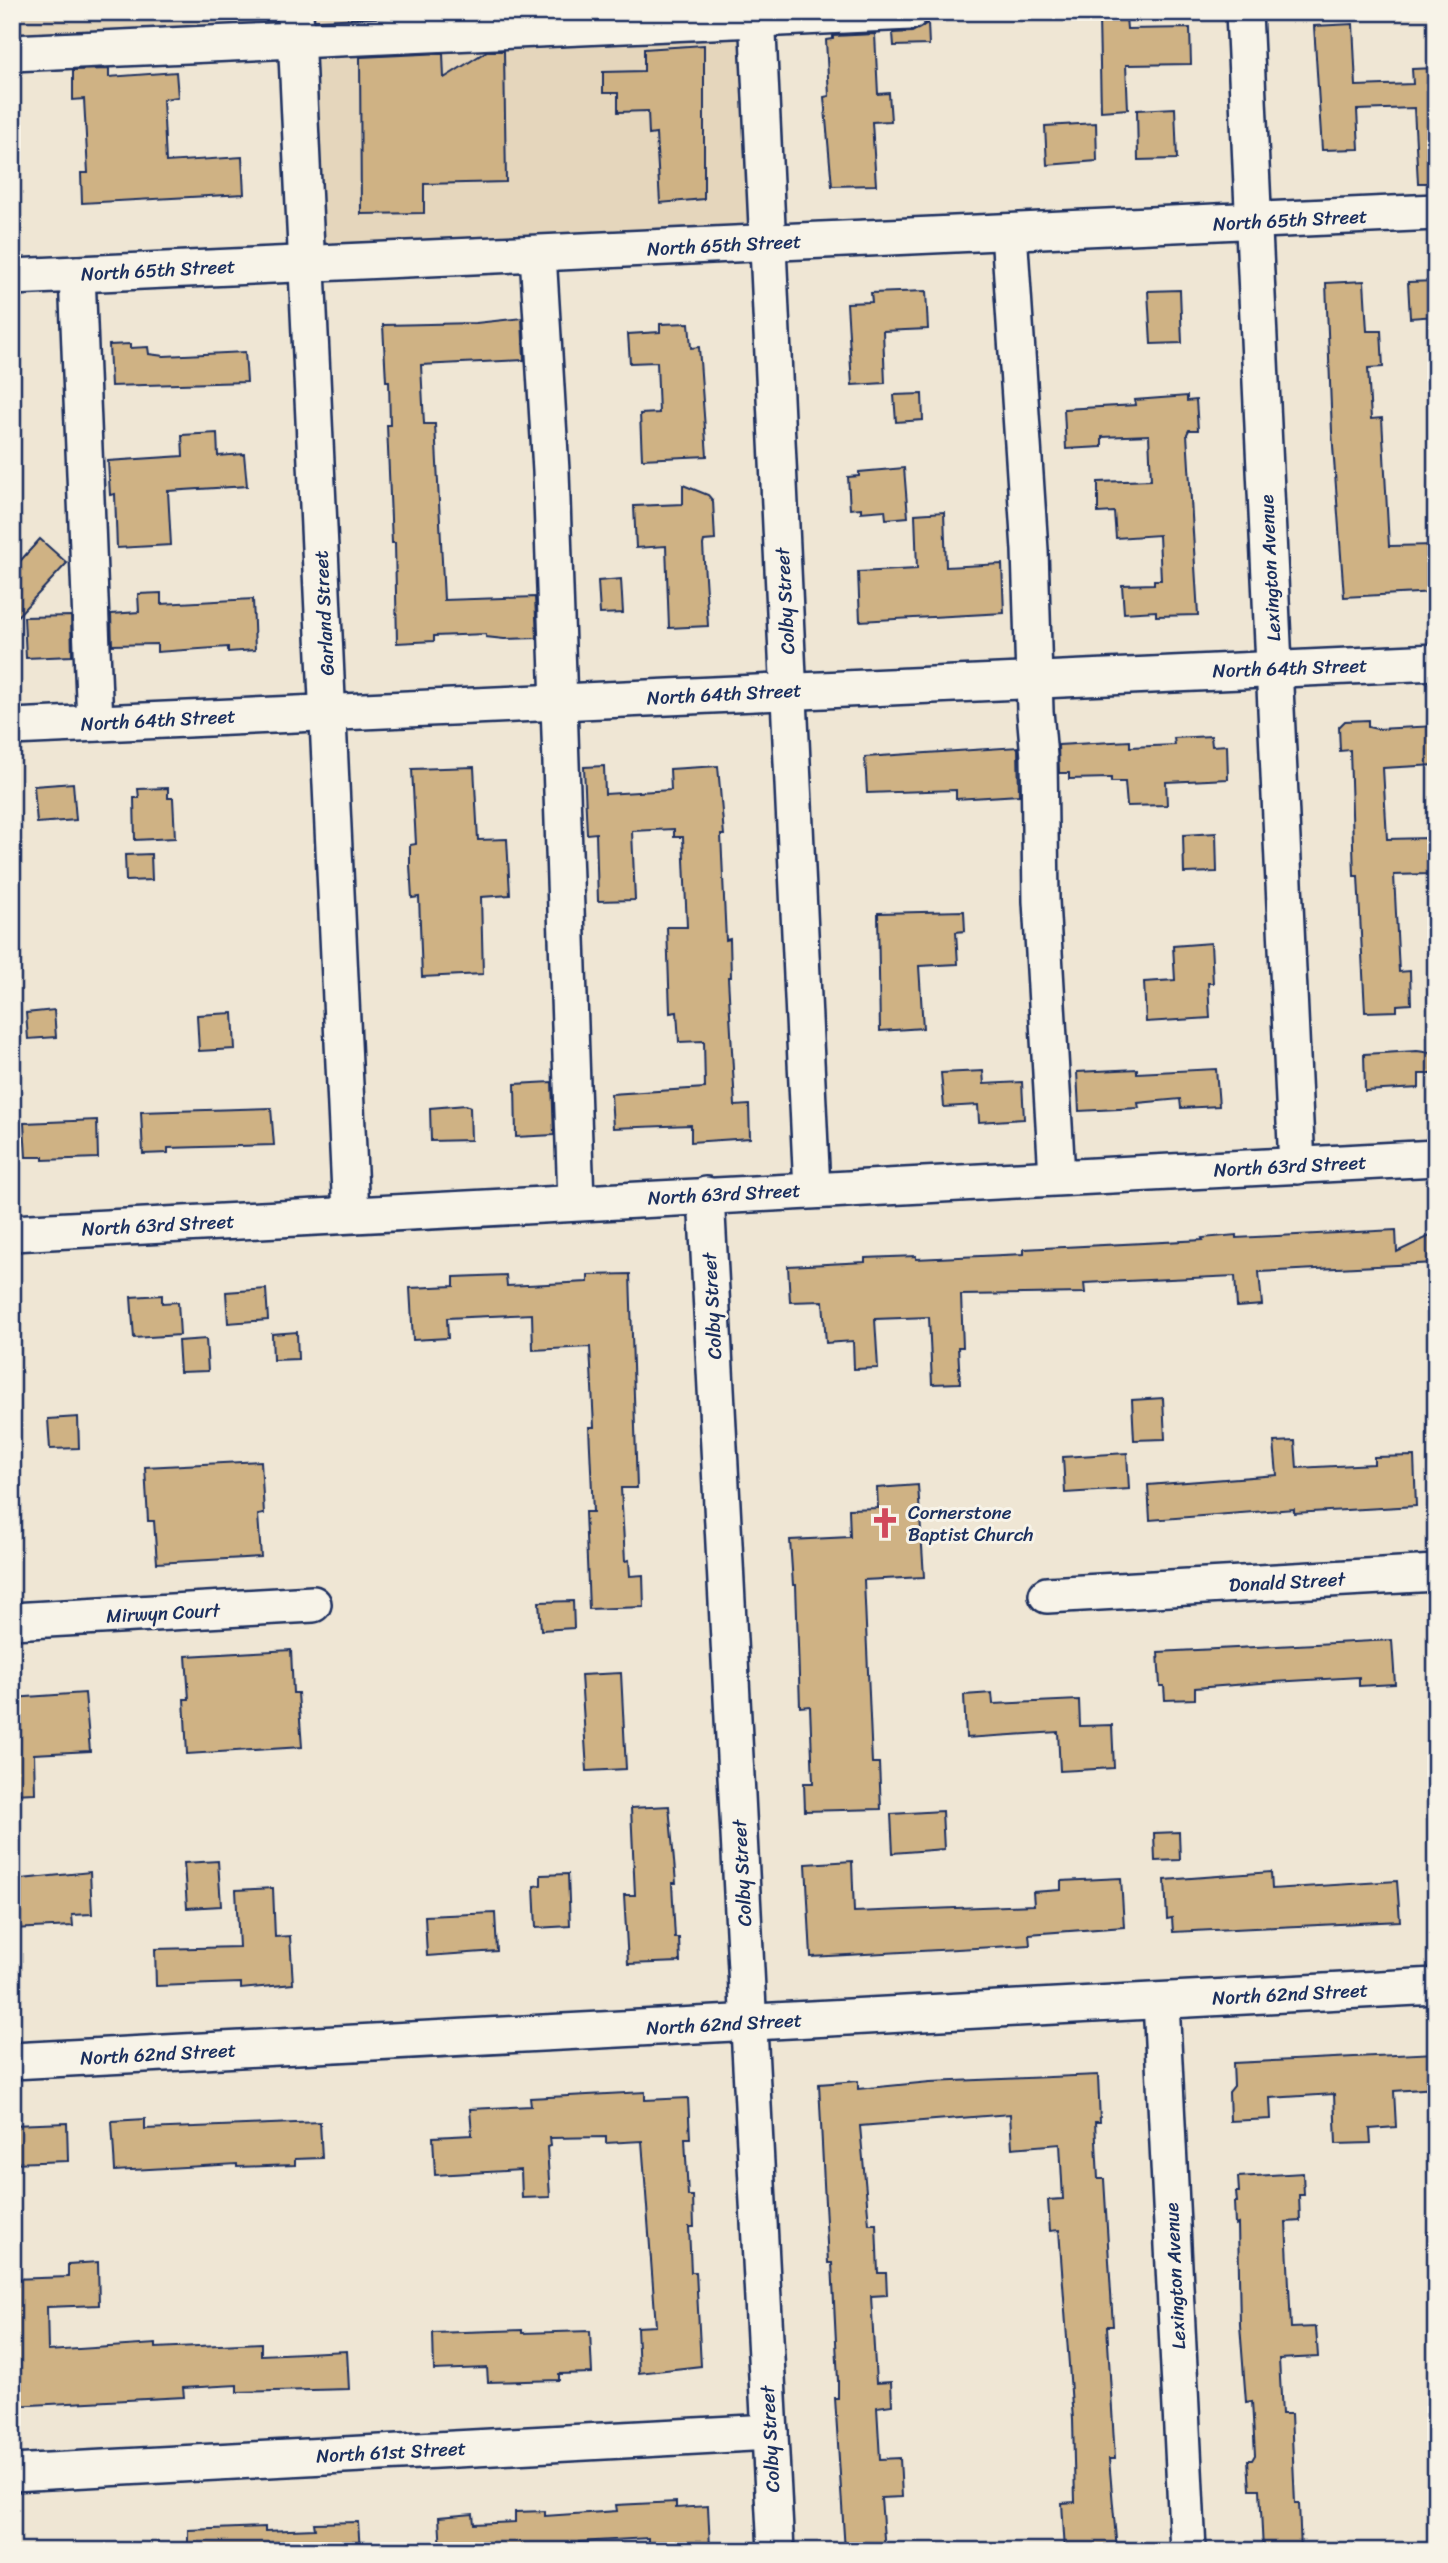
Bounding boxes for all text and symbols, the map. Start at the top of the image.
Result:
street label: North 65th Street [1212,199,1368,241]
street label: North 65th Street [646,224,802,266]
street label: North 65th Street [80,249,236,291]
street label: Lexington Avenue [1250,494,1290,642]
street label: Colby Street [766,545,804,655]
street label: Garland Street [304,550,344,676]
street label: North 64th Street [1212,649,1368,687]
street label: North 64th Street [646,673,802,715]
street label: North 64th Street [80,699,236,741]
street label: North 63rd Street [1213,1146,1367,1186]
street label: North 63rd Street [647,1174,801,1214]
street label: North 63rd Street [81,1205,235,1245]
street label: Colby Street [693,1250,731,1360]
place label: Cornerstone Baptist Church [908,1496,1033,1551]
church icon: Cornerstone Baptist Church [868,1506,902,1540]
street label: Donald Street [1228,1562,1347,1602]
street label: Mirwyn Court [105,1593,222,1632]
street label: Colby Street [723,1817,761,1927]
street label: North 62nd Street [1211,1973,1369,2015]
street label: North 62nd Street [645,2003,803,2045]
street label: North 62nd Street [79,2033,237,2075]
street label: Lexington Avenue [1155,2202,1195,2350]
street label: Colby Street [751,2383,789,2493]
street label: North 61st Street [315,2432,467,2472]

